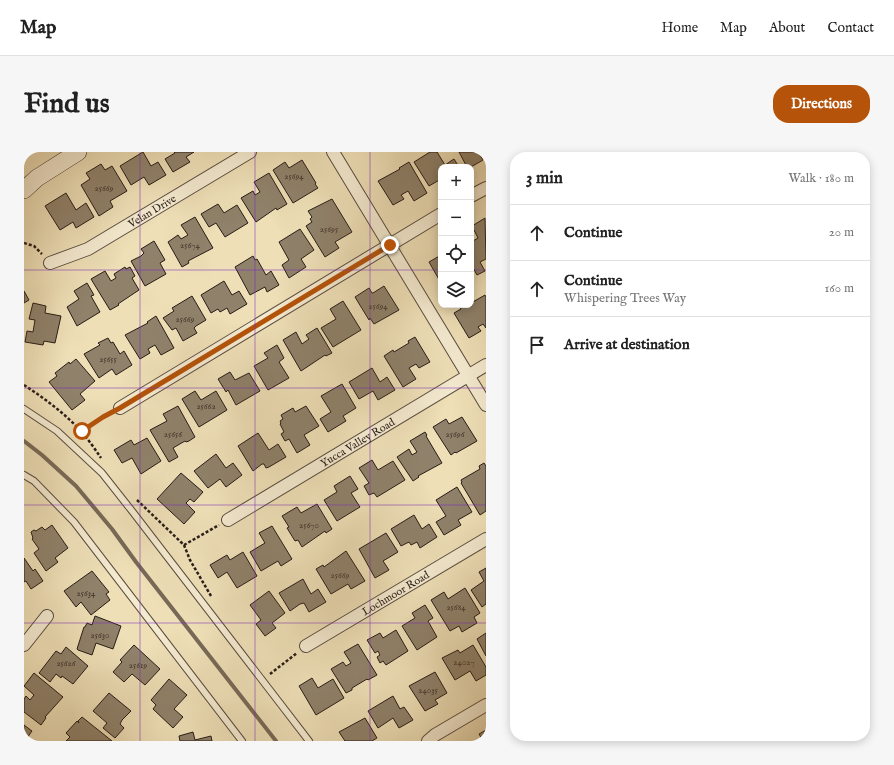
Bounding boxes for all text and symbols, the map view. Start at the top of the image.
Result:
text: Map [20,16,56,40]
text: Home [662,19,698,37]
text: Map [720,19,747,37]
text: About [769,19,805,37]
text: Contact [827,19,874,37]
button: Directions [773,85,870,123]
text: Find us [24,87,110,122]
map controls [438,164,474,308]
button: + [438,164,474,200]
text: 3 min [526,168,563,189]
text: Walk · 180 m [789,170,854,187]
house number: 25694 [284,171,304,182]
house number: 25669 [95,183,114,194]
street label: Velan Drive [125,192,179,232]
button: − [438,200,474,236]
icon: ahead [526,222,548,244]
text: Continue [564,223,622,242]
house number: 25695 [320,224,339,235]
text: 20 m [829,224,854,241]
route end [381,236,399,254]
button: locate [438,236,474,272]
house number: 25674 [180,240,200,251]
text: Continue [564,271,622,290]
button: layers [438,272,474,308]
icon: ahead [526,278,548,300]
text: 160 m [824,280,854,297]
text: Whispering Trees Way [564,290,686,307]
house number: 25694 [368,301,388,312]
house number: 25669 [176,314,195,325]
icon: arrive [526,334,548,356]
text: Arrive at destination [564,335,690,354]
house number: 25655 [99,354,118,365]
house number: 25662 [196,401,216,412]
street label: Yucca Valley Road [318,415,398,471]
route start [73,422,91,440]
house number: 25656 [164,429,182,440]
house number: 25696 [446,429,465,440]
house number: 25670 [299,520,319,531]
street label: Lochmoor Road [360,568,432,619]
house number: 25669 [331,570,350,581]
house number: 25634 [76,588,96,599]
house number: 25684 [446,602,466,613]
house number: 25630 [90,630,110,641]
house number: 24027 [453,657,475,668]
house number: 25626 [56,658,76,669]
house number: 25619 [129,660,147,671]
house number: 24035 [418,685,439,696]

